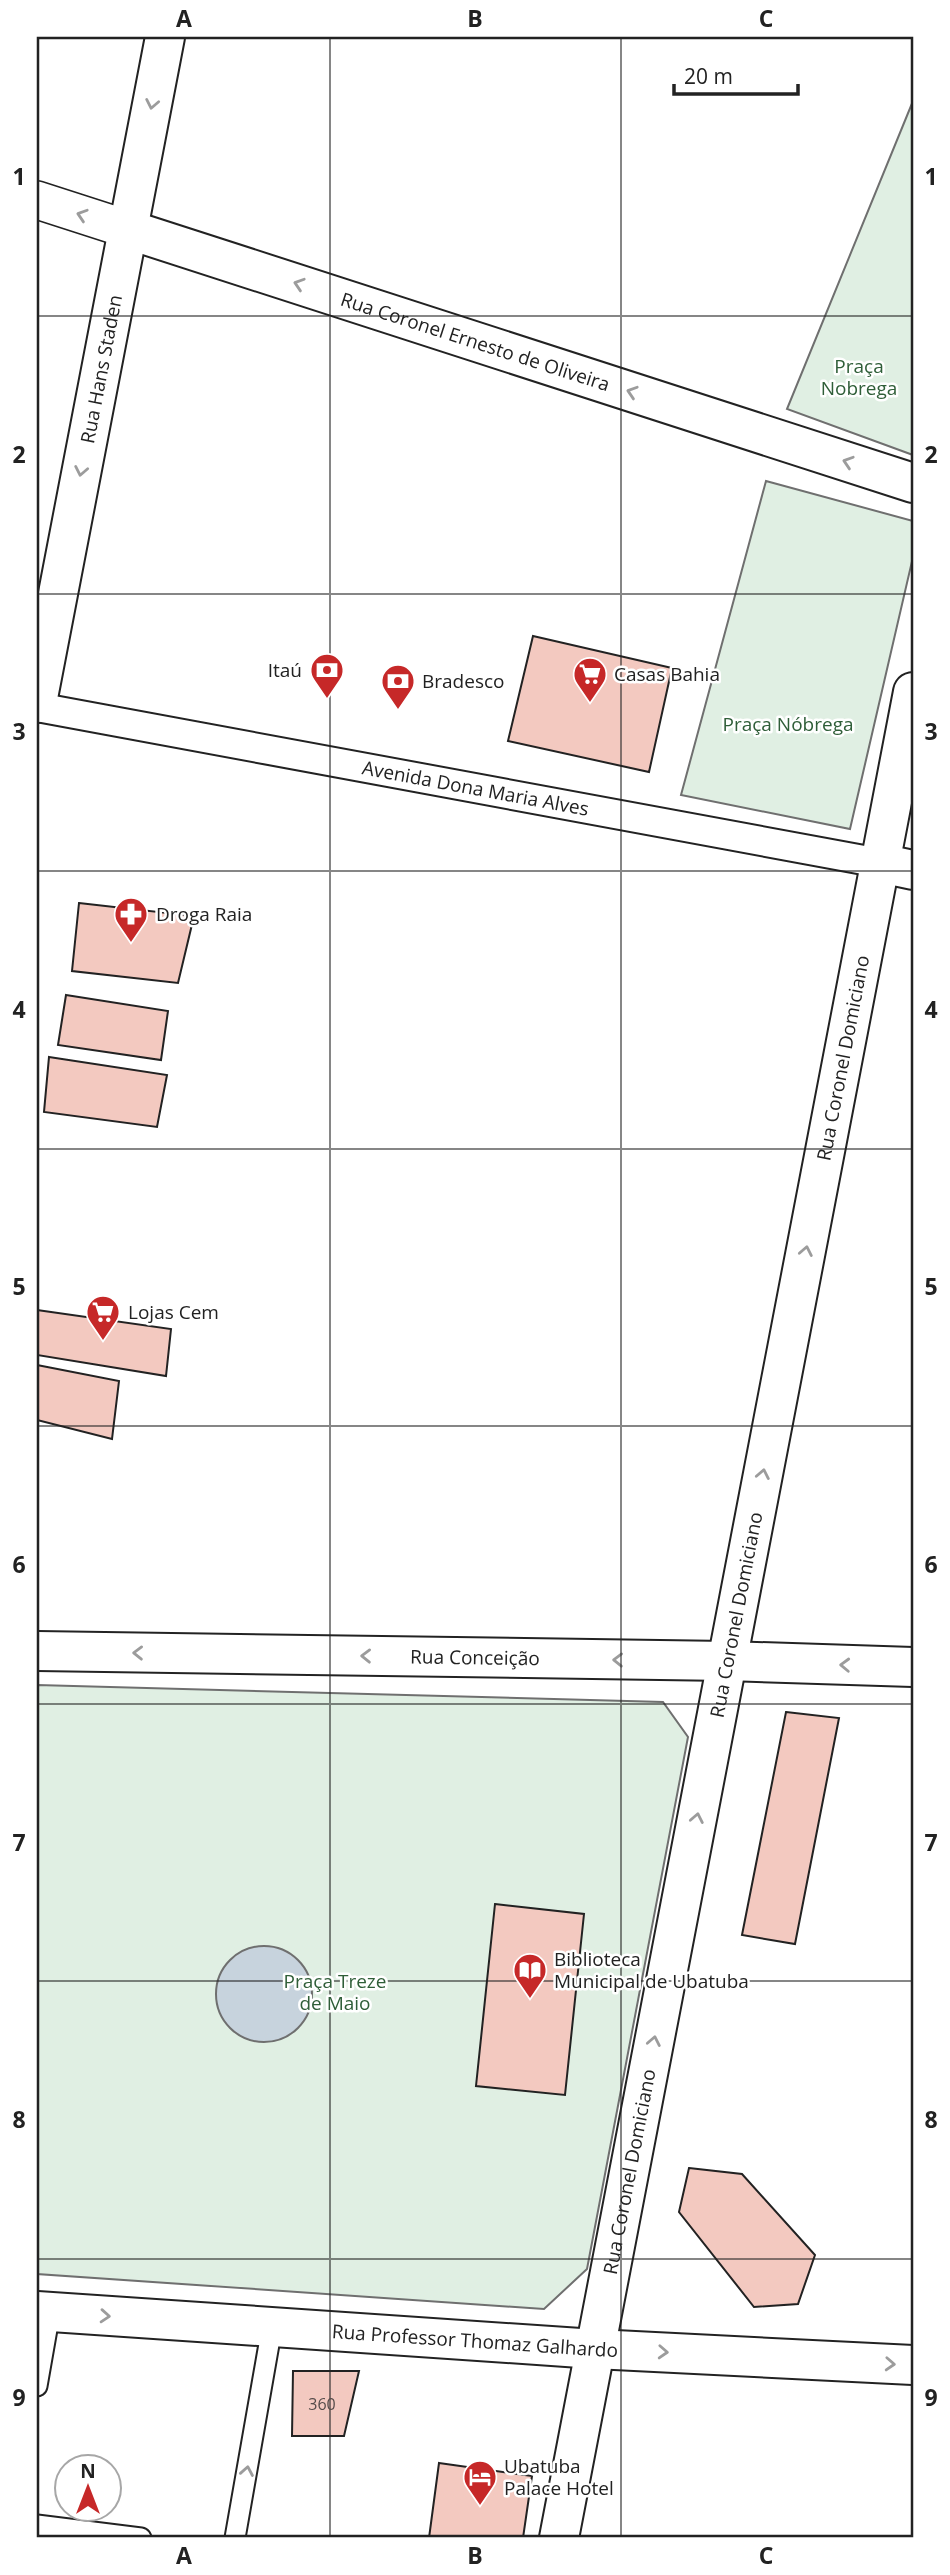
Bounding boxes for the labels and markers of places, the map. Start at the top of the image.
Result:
bank icon: Itaú [308,651,346,700]
supermarket icon: Casas Bahia [571,655,609,704]
place label: Itaú [268,657,302,683]
place label: Casas Bahia [614,661,720,687]
bank icon: Bradesco [379,662,417,711]
place label: Bradesco [422,668,504,694]
pharmacy icon: Droga Raia [112,895,150,944]
place label: Droga Raia [156,901,252,927]
supermarket icon: Lojas Cem [84,1293,122,1342]
place label: Lojas Cem [128,1299,219,1325]
place label: Biblioteca Municipal de Ubatuba [554,1946,749,1994]
library icon: Biblioteca Municipal de Ubatuba [511,1951,549,2000]
place label: Ubatuba Palace Hotel [504,2453,614,2501]
hotel icon: Ubatuba Palace Hotel [461,2458,499,2507]

